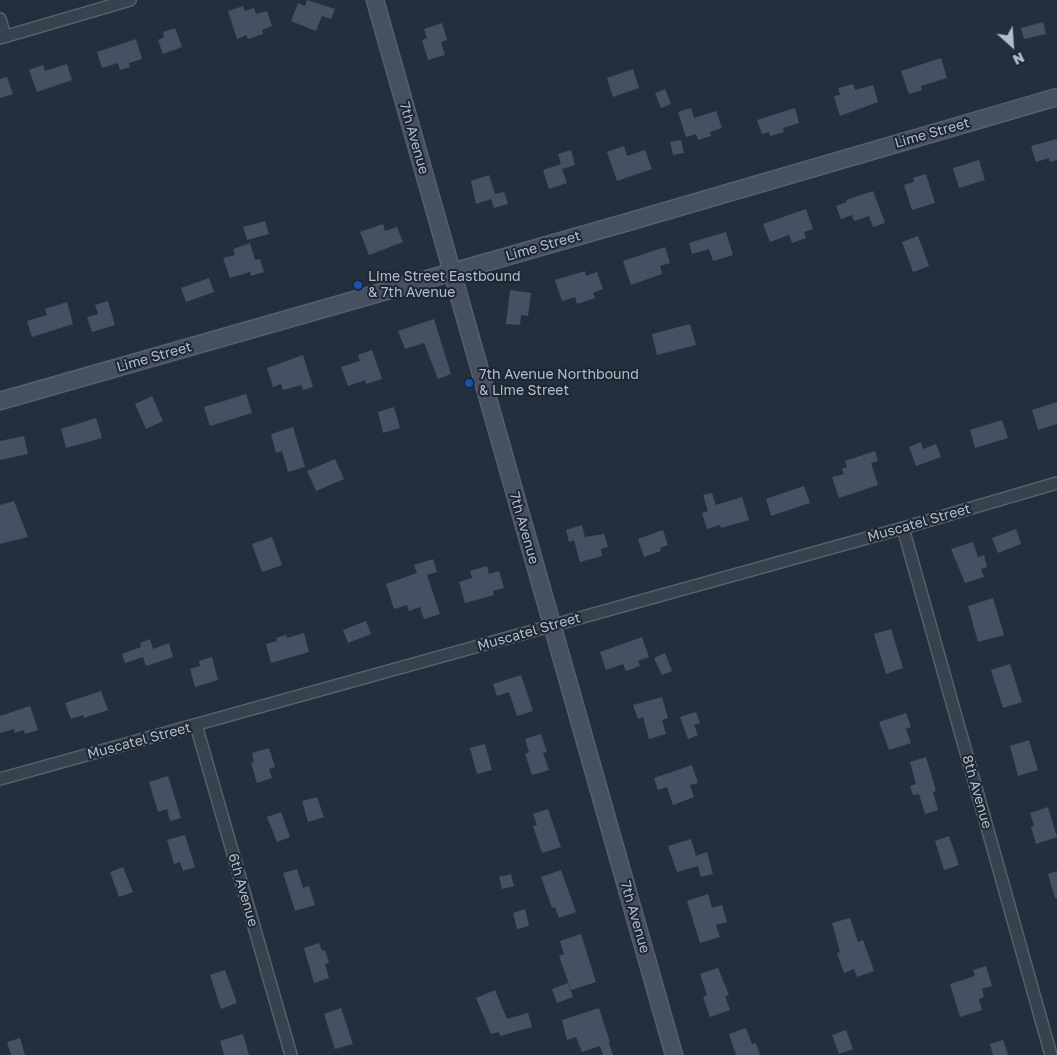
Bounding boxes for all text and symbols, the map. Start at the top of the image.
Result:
north arrow [987,20,1037,70]
text: N [1010,49,1027,69]
street label: 7th Avenue [396,100,432,176]
street label: Lime Street [893,114,971,152]
street label: Lime Street [504,227,582,265]
place label: Lime Street Eastbound & 7th Avenue [368,269,521,302]
marker: Lime Street Eastbound & 7th Avenue [352,279,364,291]
street label: Lime Street [115,338,193,376]
place label: 7th Avenue Northbound & Lime Street [479,367,639,400]
marker: 7th Avenue Northbound & Lime Street [463,377,475,389]
street label: 7th Avenue [506,490,542,566]
street label: Muscatel Street [866,500,972,546]
street label: Muscatel Street [476,609,582,655]
street label: Muscatel Street [85,719,193,763]
street label: 8th Avenue [958,753,996,831]
street label: 6th Avenue [225,851,261,929]
street label: 7th Avenue [617,879,653,955]

